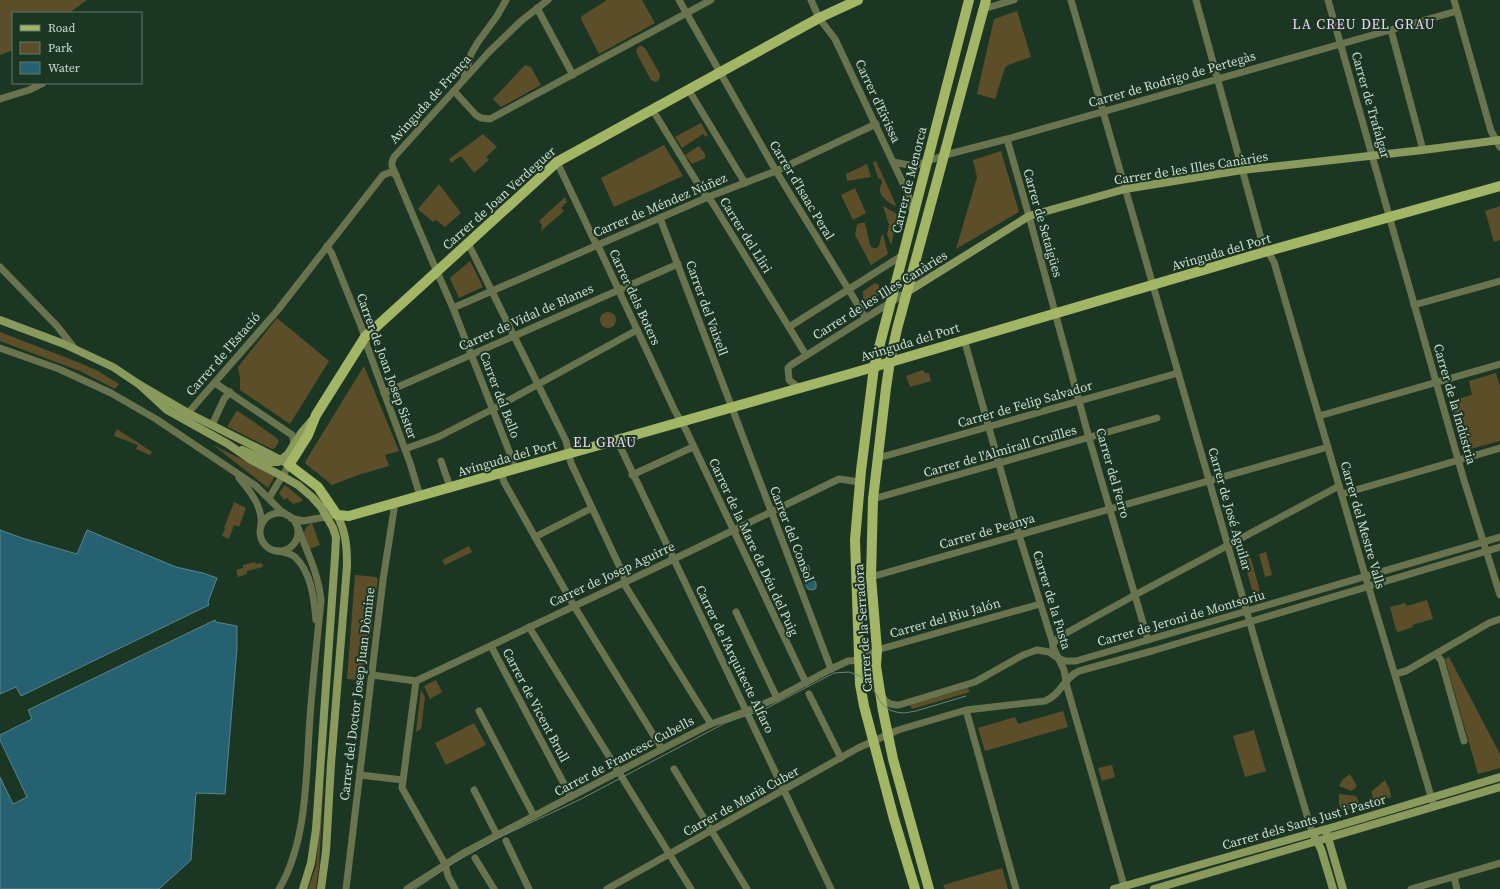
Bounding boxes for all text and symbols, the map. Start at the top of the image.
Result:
legend [12,12,142,84]
district label: LA CREU DEL GRAU [1292,14,1436,34]
text: Road [48,20,75,36]
text: Park [48,40,73,56]
street label: Carrer de Rodrigo de Pertegàs [1086,47,1258,111]
street label: Carrer de Trafalgar [1348,50,1395,161]
street label: Avinguda de França [385,51,475,147]
street label: Carrer d'Eivissa [851,57,905,146]
text: Water [48,60,80,76]
street label: Carrer de Menorca [888,125,931,235]
street label: Carrer d'Isaac Peral [766,137,838,243]
street label: Carrer de Joan Verdeguer [439,142,560,253]
street label: Carrer de les Illes Canàries [1113,147,1270,189]
street label: Carrer de Setaigües [1019,167,1067,280]
street label: Carrer de Méndez Núñez [590,169,730,241]
street label: Carrer del Lliri [716,194,776,276]
street label: Avinguda del Port [1169,229,1273,274]
street label: Carrer dels Boters [605,246,665,348]
street label: Carrer de les Illes Canàries [809,246,951,343]
street label: Carrer del Vaixell [682,258,732,358]
street label: Carrer de Vidal de Blanes [456,279,596,354]
street label: Carrer de Joan Josep Sister [353,291,421,442]
street label: Carrer de l'Estació [182,309,264,399]
street label: Avinguda del Port [858,319,962,365]
street label: Carrer de la Indústria [1430,342,1480,467]
street label: Carrer del Bello [476,349,524,441]
street label: Carrer de Felip Salvador [956,376,1095,431]
street label: Carrer de l'Almirall Cruïlles [921,421,1079,481]
street label: Carrer del Ferro [1092,426,1134,520]
district label: EL GRAU [573,432,637,452]
street label: Avinguda del Port [455,435,559,480]
street label: Carrer de José Aguilar [1204,445,1256,573]
street label: Carrer de la Mare de Déu del Puig [705,455,803,639]
street label: Carrer del Mestre Valls [1337,459,1389,591]
street label: Carrer del Consol [766,484,818,584]
street label: Carrer de Peanya [937,509,1037,553]
street label: Carrer de Josep Aguirre [546,537,678,611]
street label: Carrer de la Fusta [1029,548,1075,652]
street label: Carrer de la Serradora [850,563,876,693]
street label: Carrer de l'Arquitecte Alfaro [692,582,778,736]
street label: Carrer del Doctor Josep Juan Dòmine [335,586,379,802]
street label: Carrer de Jeroni de Montsoriu [1095,586,1267,650]
street label: Carrer del Riu Jalón [888,594,1003,642]
street label: Carrer de Vicent Brull [499,645,573,765]
street label: Carrer de Francesc Cubells [551,712,697,800]
street label: Carrer de Marià Cuber [680,762,802,840]
street label: Carrer dels Sants Just i Pastor [1220,790,1388,854]

